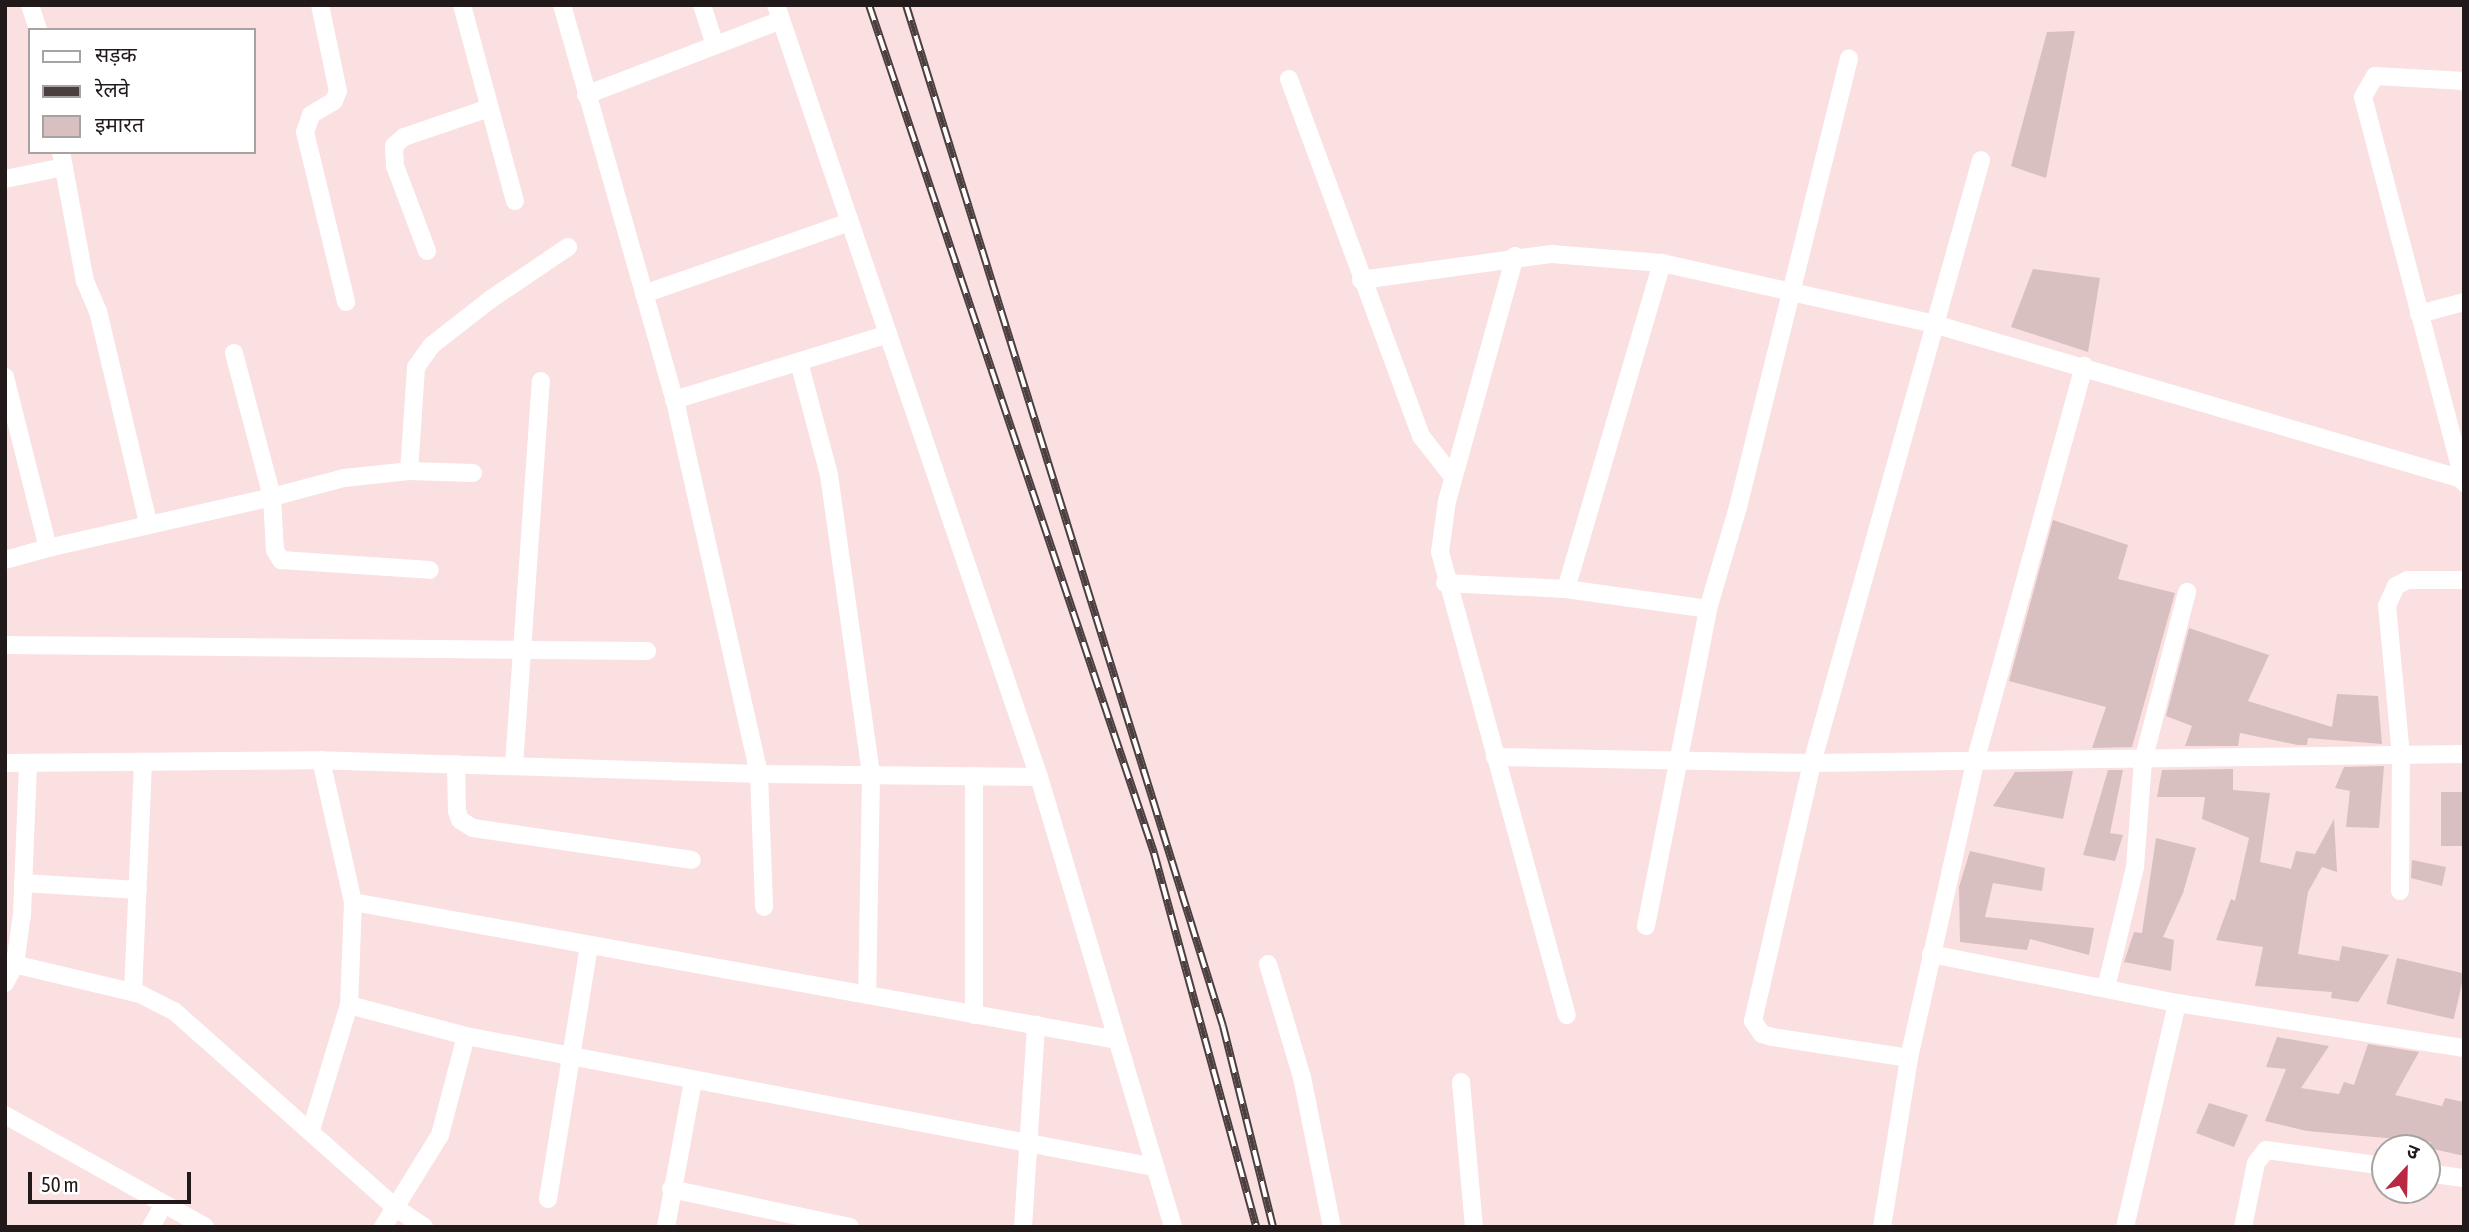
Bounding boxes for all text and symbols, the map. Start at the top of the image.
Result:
legend [28,28,256,154]
text: सड़क [95,42,137,66]
text: रेलवे [95,77,130,101]
text: इमारत [95,112,144,136]
north arrow [2371,1134,2441,1204]
text: उ [2404,1139,2422,1164]
scale bar [32,1158,194,1202]
text: 50 m [41,1172,79,1196]

